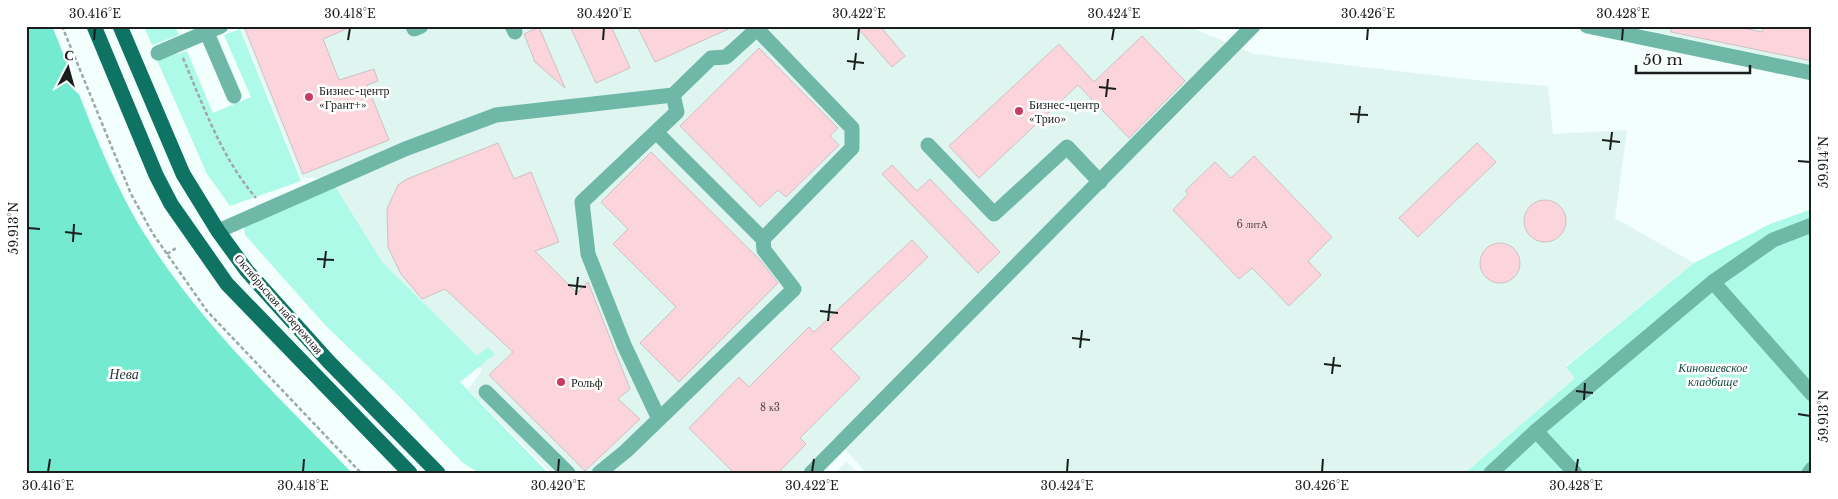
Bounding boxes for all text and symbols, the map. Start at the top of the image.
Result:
text: 30.416°E [69,6,121,21]
text: 30.418°E [324,6,376,21]
text: 30.420°E [577,6,632,21]
text: 30.422°E [832,6,886,21]
text: 30.424°E [1088,6,1141,21]
text: 30.426°E [1341,6,1395,21]
text: 30.428°E [1596,6,1650,21]
north arrow [42,42,92,92]
scale bar [1636,42,1749,74]
text: С [63,46,75,65]
text: 50 m [1643,50,1683,69]
place label: Бизнес-центр «Грант+» [319,83,390,112]
marker: Бизнес-центр «Грант+» [303,91,315,103]
place label: Бизнес-центр «Трио» [1029,97,1100,126]
marker: Бизнес-центр «Трио» [1013,105,1025,117]
text: 59.914°N [1816,136,1831,188]
text: 59.913°N [6,201,21,254]
house number: 6 литА [1236,218,1268,231]
street label: Октябрьская набережная [231,251,327,357]
park label: Киновиевское кладбище [1677,360,1748,389]
water label: Нева [108,365,139,383]
place label: Рольф [571,375,603,390]
marker: Рольф [555,376,567,388]
text: 59.913°N [1816,389,1831,442]
house number: 8 к3 [760,401,780,414]
text: 30.416°E [22,478,74,493]
text: 30.418°E [277,478,329,493]
text: 30.420°E [531,478,586,493]
text: 30.422°E [785,478,839,493]
text: 30.424°E [1041,478,1094,493]
text: 30.426°E [1295,478,1349,493]
text: 30.428°E [1549,478,1603,493]

